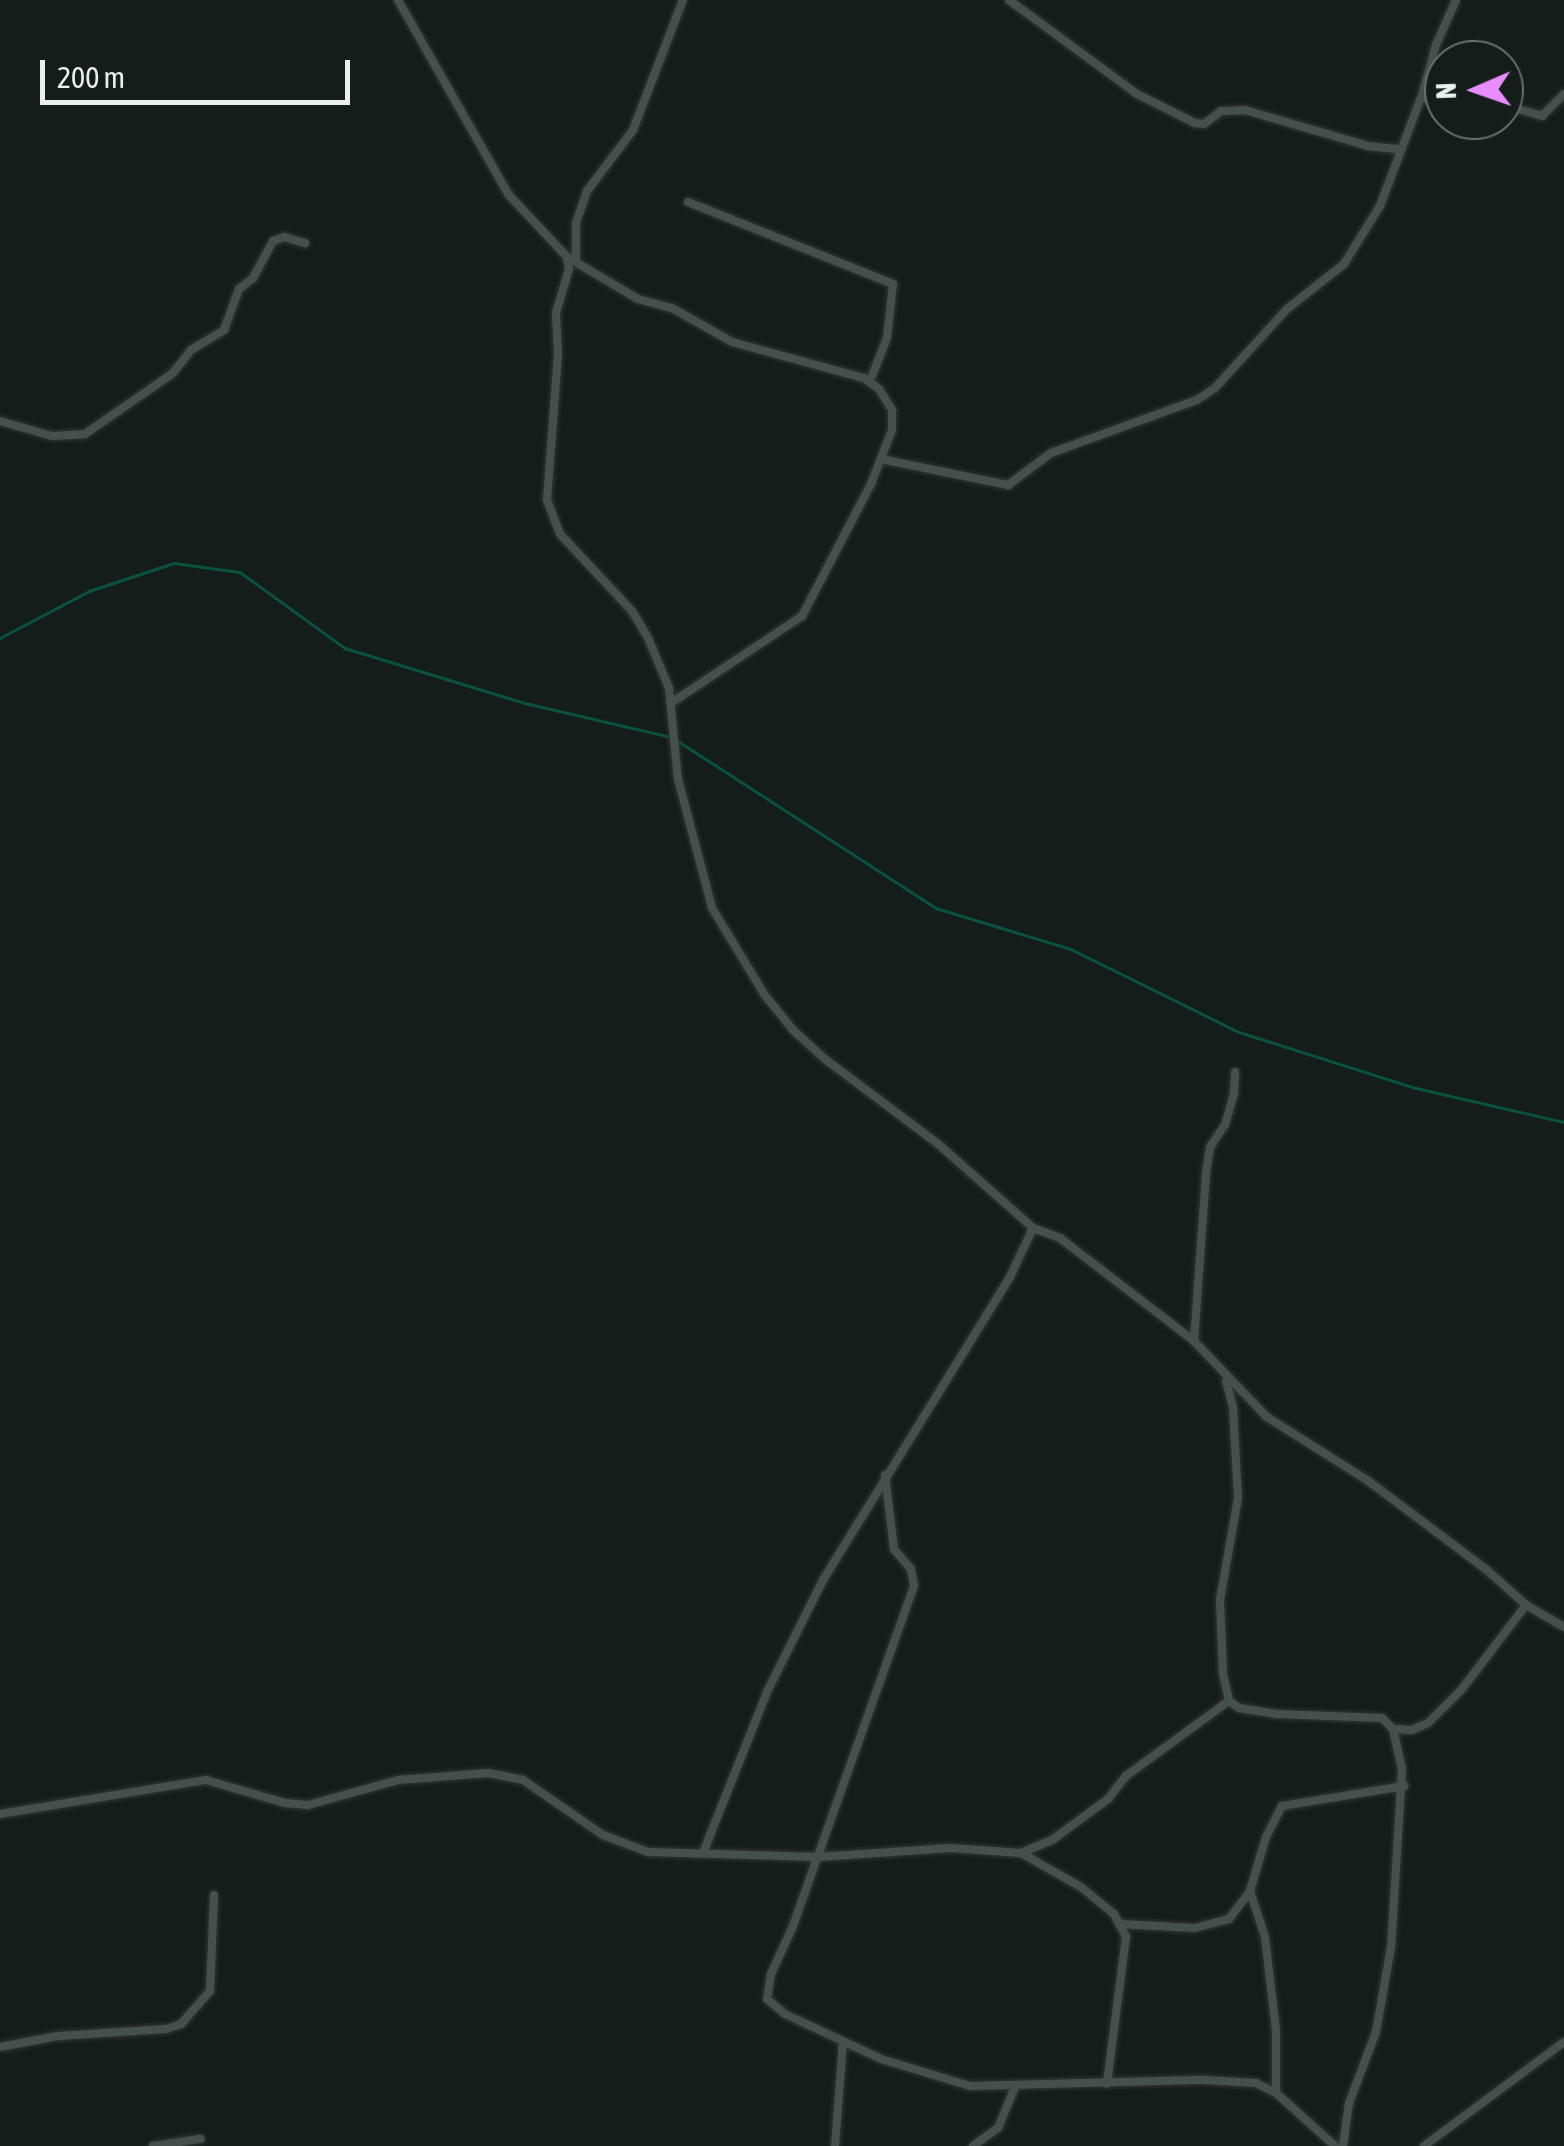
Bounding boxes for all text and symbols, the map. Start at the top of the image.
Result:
scale bar [45,40,355,102]
north arrow [1424,40,1524,140]
text: 200 m [57,60,125,94]
text: N [1430,82,1462,100]

